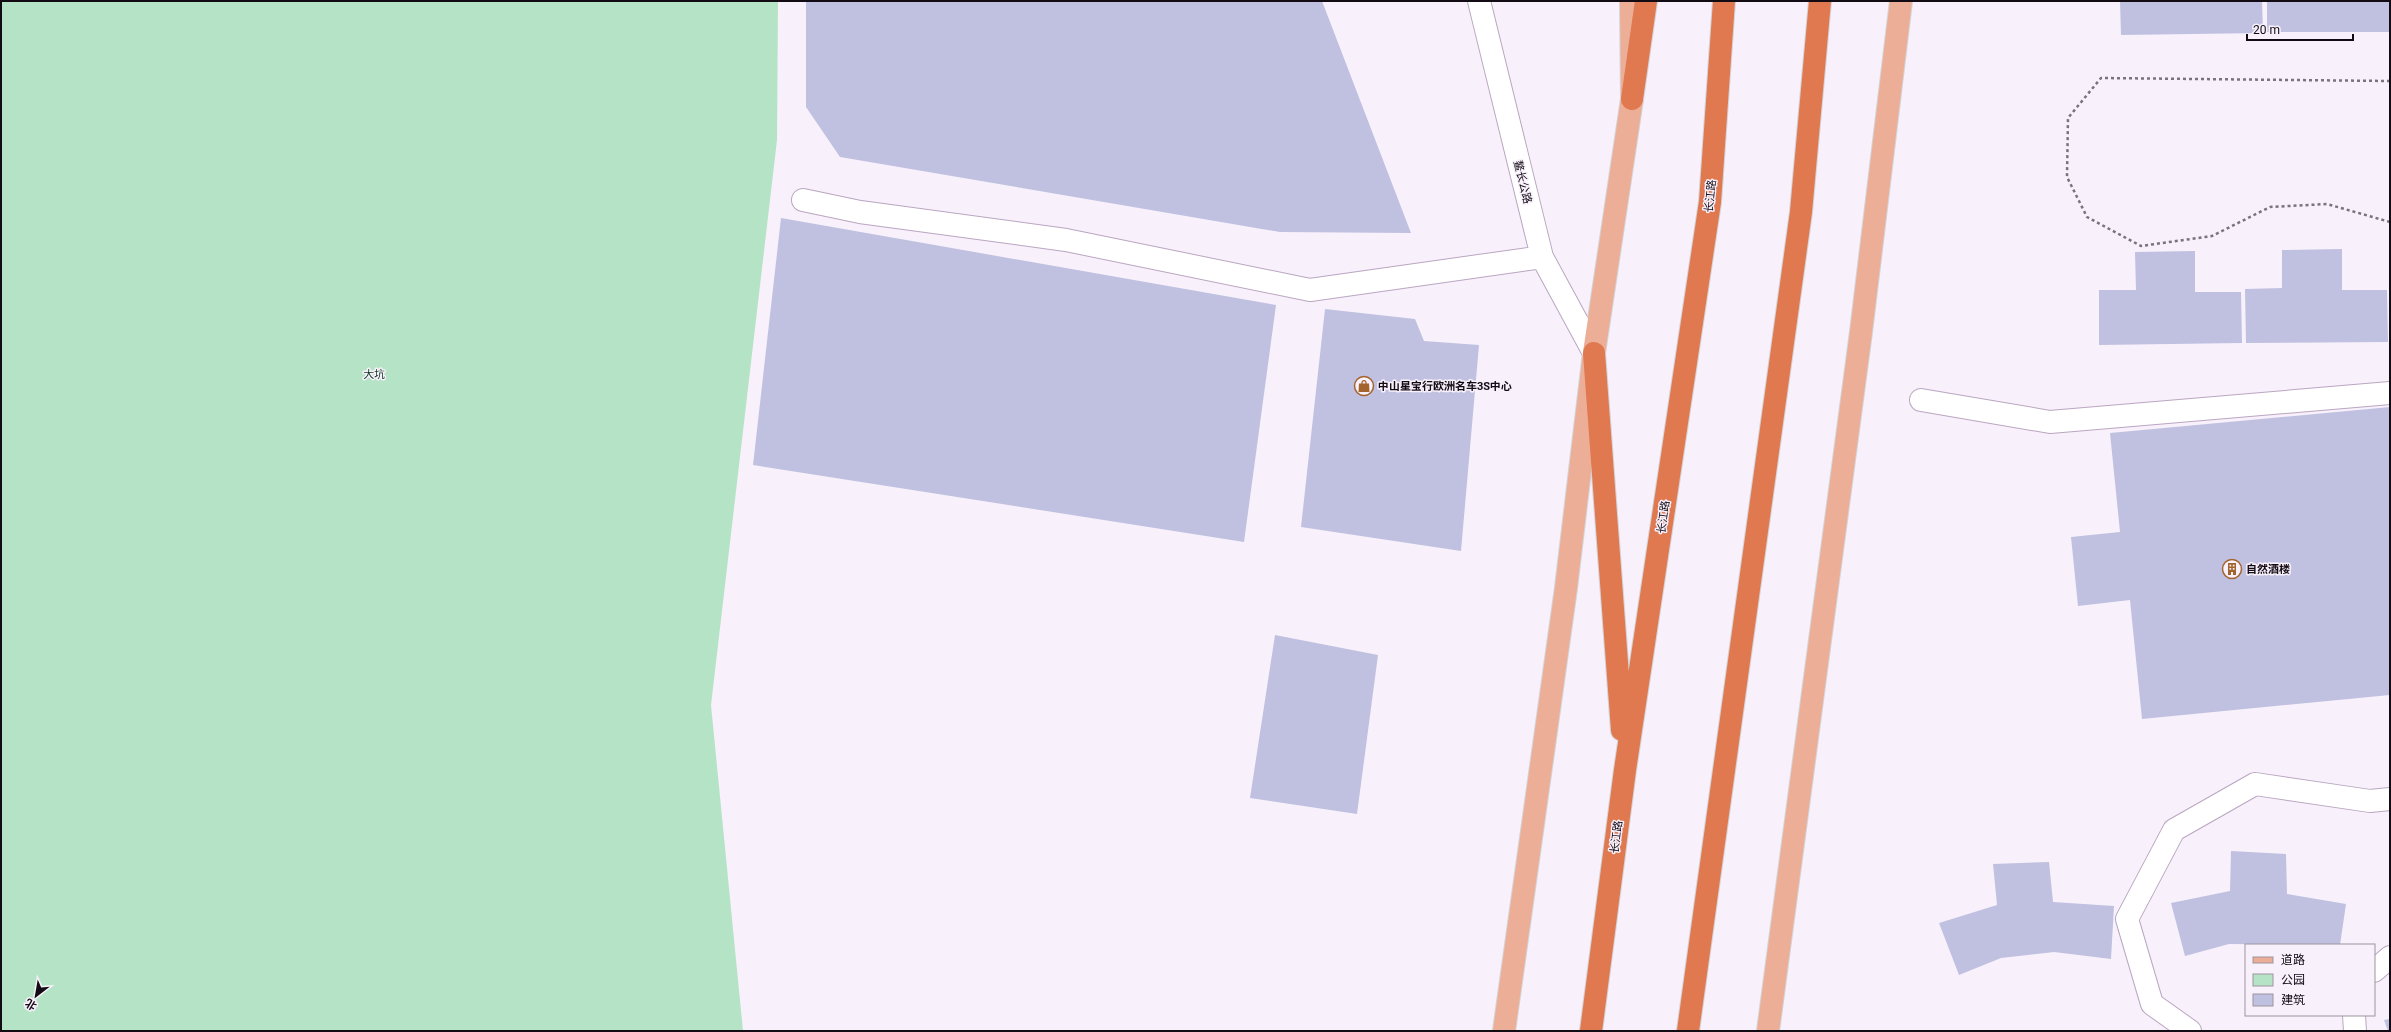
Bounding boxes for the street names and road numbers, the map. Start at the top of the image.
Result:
street label: 鳌长公路 [1511,159,1534,205]
street label: 长江路 [1702,179,1719,213]
street label: 长江路 [1655,500,1672,534]
street label: 长江路 [1608,820,1625,854]

